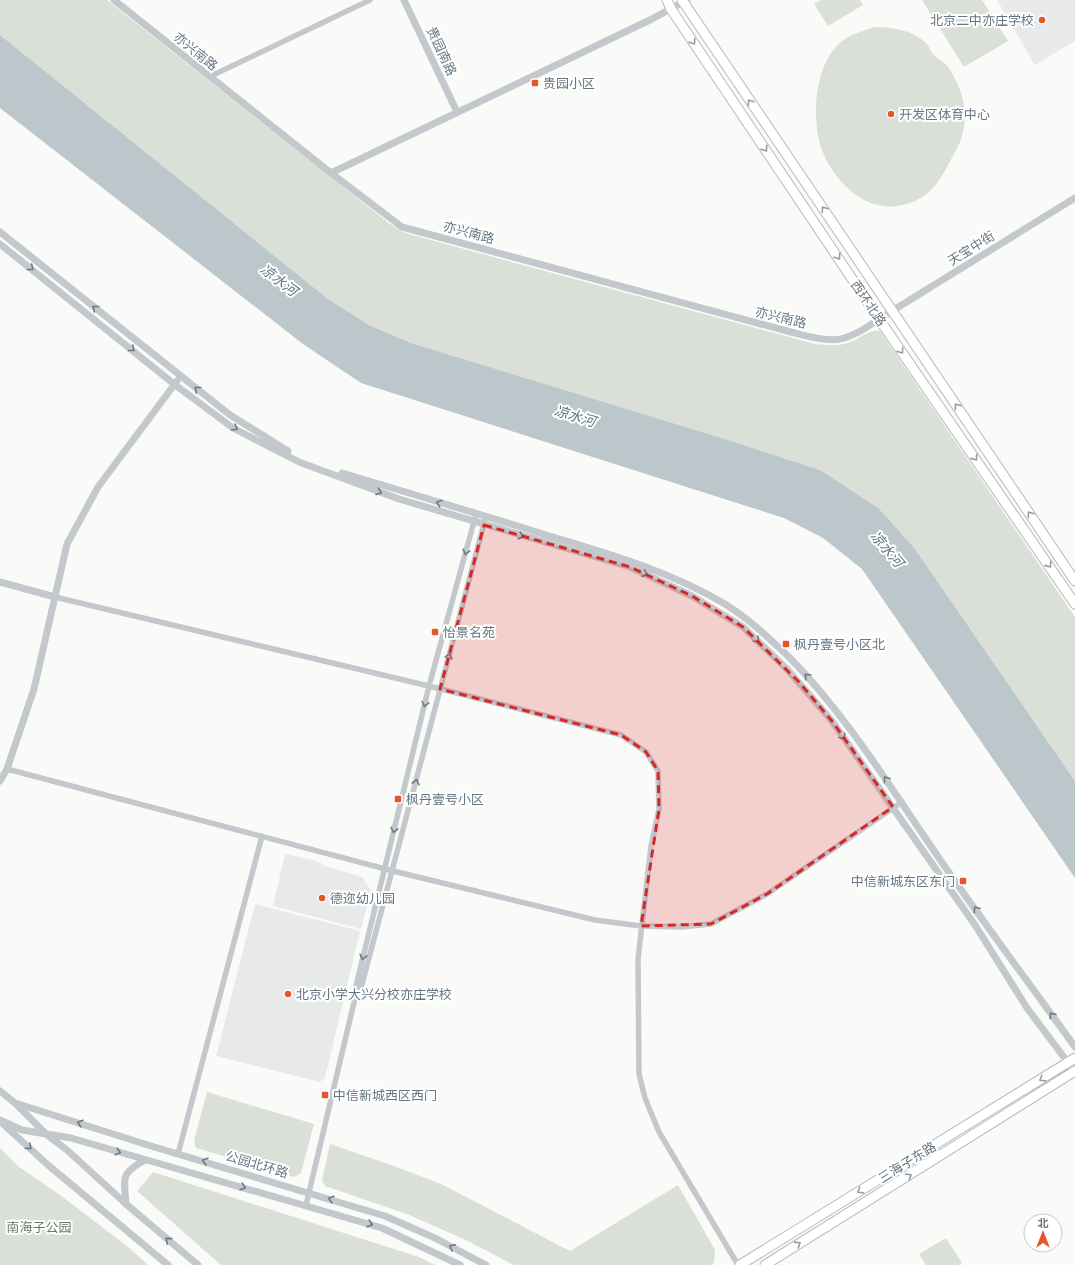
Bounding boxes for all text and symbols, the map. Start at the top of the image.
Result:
place label: 北京二中亦庄学校 [930,12,1034,28]
marker: 北京二中亦庄学校 [1037,15,1047,25]
street label: 贵园南路 [424,24,460,78]
street label: 亦兴南路 [171,28,221,74]
one-way arrow [688,37,695,44]
place label: 贵园小区 [543,75,595,91]
marker: 贵园小区 [530,78,540,88]
one-way arrow [747,99,755,106]
place label: 开发区体育中心 [899,106,990,122]
marker: 开发区体育中心 [886,109,896,119]
one-way arrow [760,145,767,152]
one-way arrow [821,206,829,213]
street label: 亦兴南路 [442,218,496,246]
street label: 天宝中街 [945,227,997,269]
one-way arrow [833,253,840,260]
water label: 凉水河 [257,260,304,302]
one-way arrow [26,263,33,270]
street label: 西环北路 [848,277,890,329]
street label: 亦兴南路 [754,303,808,331]
one-way arrow [93,306,100,313]
one-way arrow [127,345,134,352]
one-way arrow [896,347,904,354]
one-way arrow [194,387,201,394]
water label: 凉水河 [552,401,601,432]
one-way arrow [954,403,962,410]
one-way arrow [231,424,238,431]
one-way arrow [970,454,978,461]
one-way arrow [376,487,383,495]
one-way arrow [435,499,442,508]
one-way arrow [1028,511,1035,518]
water label: 凉水河 [867,527,909,573]
one-way arrow [518,531,525,540]
one-way arrow [462,548,471,555]
one-way arrow [1044,561,1052,568]
one-way arrow [641,569,649,577]
place label: 怡景名苑 [443,624,495,640]
marker: 怡景名苑 [430,627,440,637]
one-way arrow [752,636,759,643]
place label: 枫丹壹号小区北 [794,636,885,652]
marker: 枫丹壹号小区北 [781,639,791,649]
one-way arrow [444,653,452,660]
one-way arrow [804,673,812,681]
one-way arrow [421,700,430,707]
one-way arrow [838,732,845,739]
one-way arrow [884,776,891,783]
one-way arrow [411,779,420,786]
place label: 枫丹壹号小区 [406,791,484,807]
marker: 枫丹壹号小区 [393,794,403,804]
one-way arrow [390,827,399,834]
place label: 中信新城东区东门 [851,873,955,889]
marker: 中信新城东区东门 [958,876,968,886]
place label: 德迩幼儿园 [330,890,395,906]
marker: 德迩幼儿园 [317,893,327,903]
one-way arrow [973,906,981,913]
one-way arrow [360,954,368,960]
place label: 北京小学大兴分校亦庄学校 [296,986,452,1002]
marker: 北京小学大兴分校亦庄学校 [283,989,293,999]
one-way arrow [1050,1012,1057,1019]
one-way arrow [1039,1074,1046,1082]
place label: 中信新城西区西门 [333,1087,437,1103]
marker: 中信新城西区西门 [320,1090,330,1100]
one-way arrow [77,1119,84,1128]
street label: 三海子东路 [875,1138,939,1186]
one-way arrow [24,1143,32,1150]
one-way arrow [114,1147,121,1156]
street label: 公园北环路 [224,1147,290,1181]
one-way arrow [201,1157,208,1166]
one-way arrow [905,1173,912,1180]
one-way arrow [239,1182,246,1191]
one-way arrow [857,1186,864,1194]
one-way arrow [328,1195,335,1204]
north arrow [1023,1213,1063,1253]
text: 北 [1038,1216,1049,1230]
park label: 南海子公园 [6,1219,72,1235]
one-way arrow [366,1219,373,1228]
one-way arrow [166,1237,173,1244]
one-way arrow [794,1242,801,1249]
one-way arrow [449,1244,456,1251]

